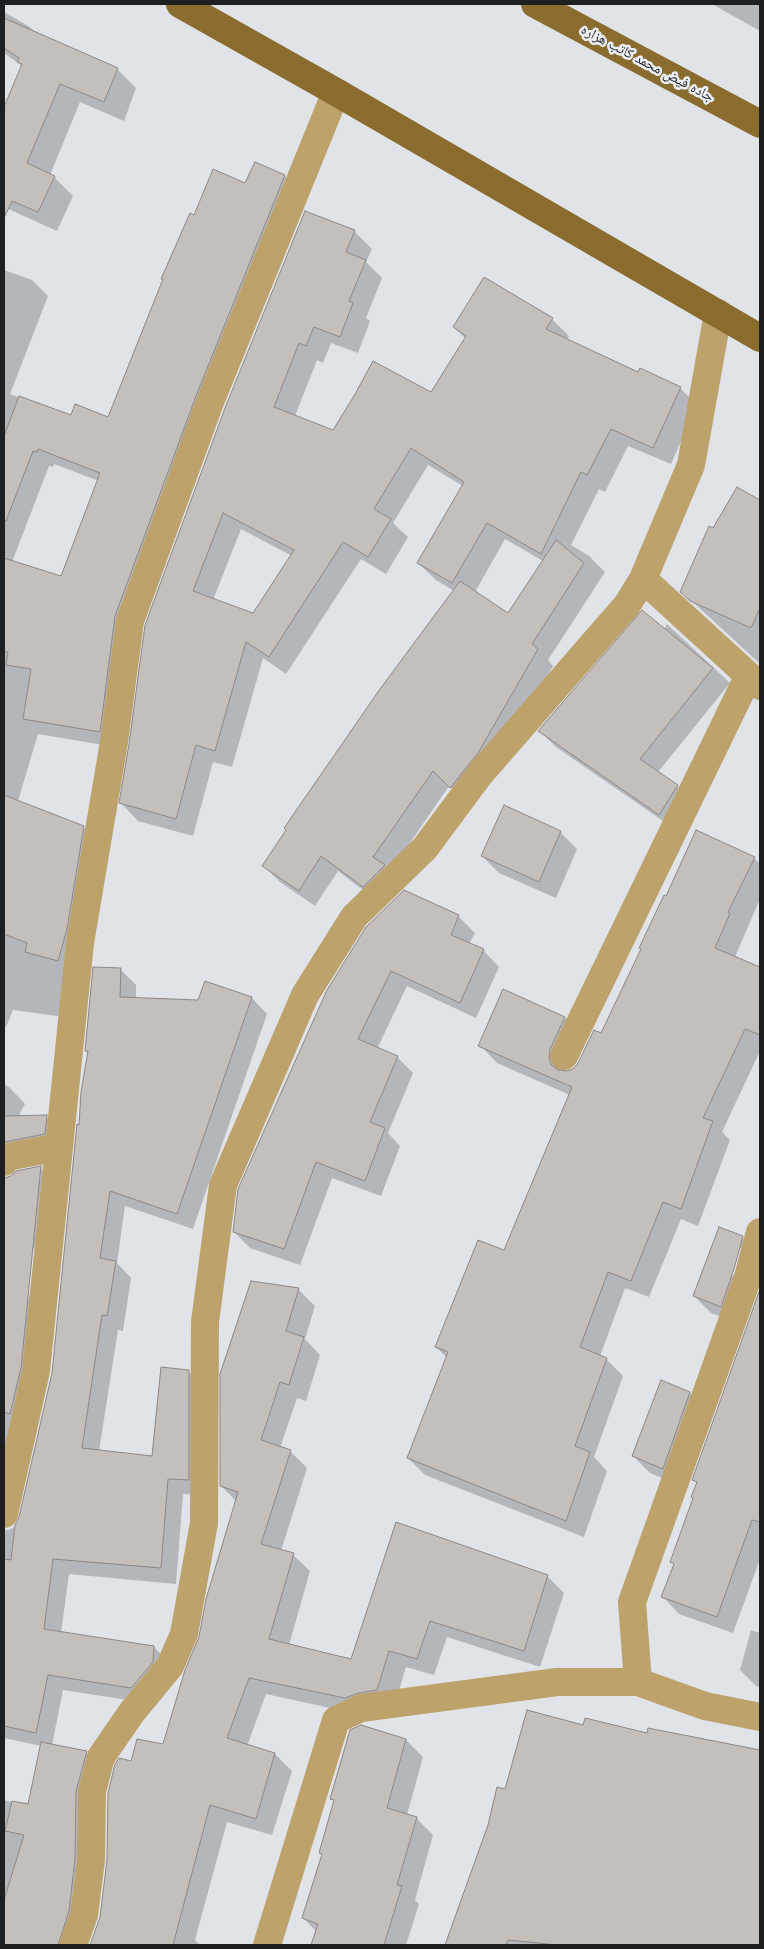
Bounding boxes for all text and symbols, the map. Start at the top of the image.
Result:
street label: جاده فیض محمد کاتب هزاره [578,22,716,106]

